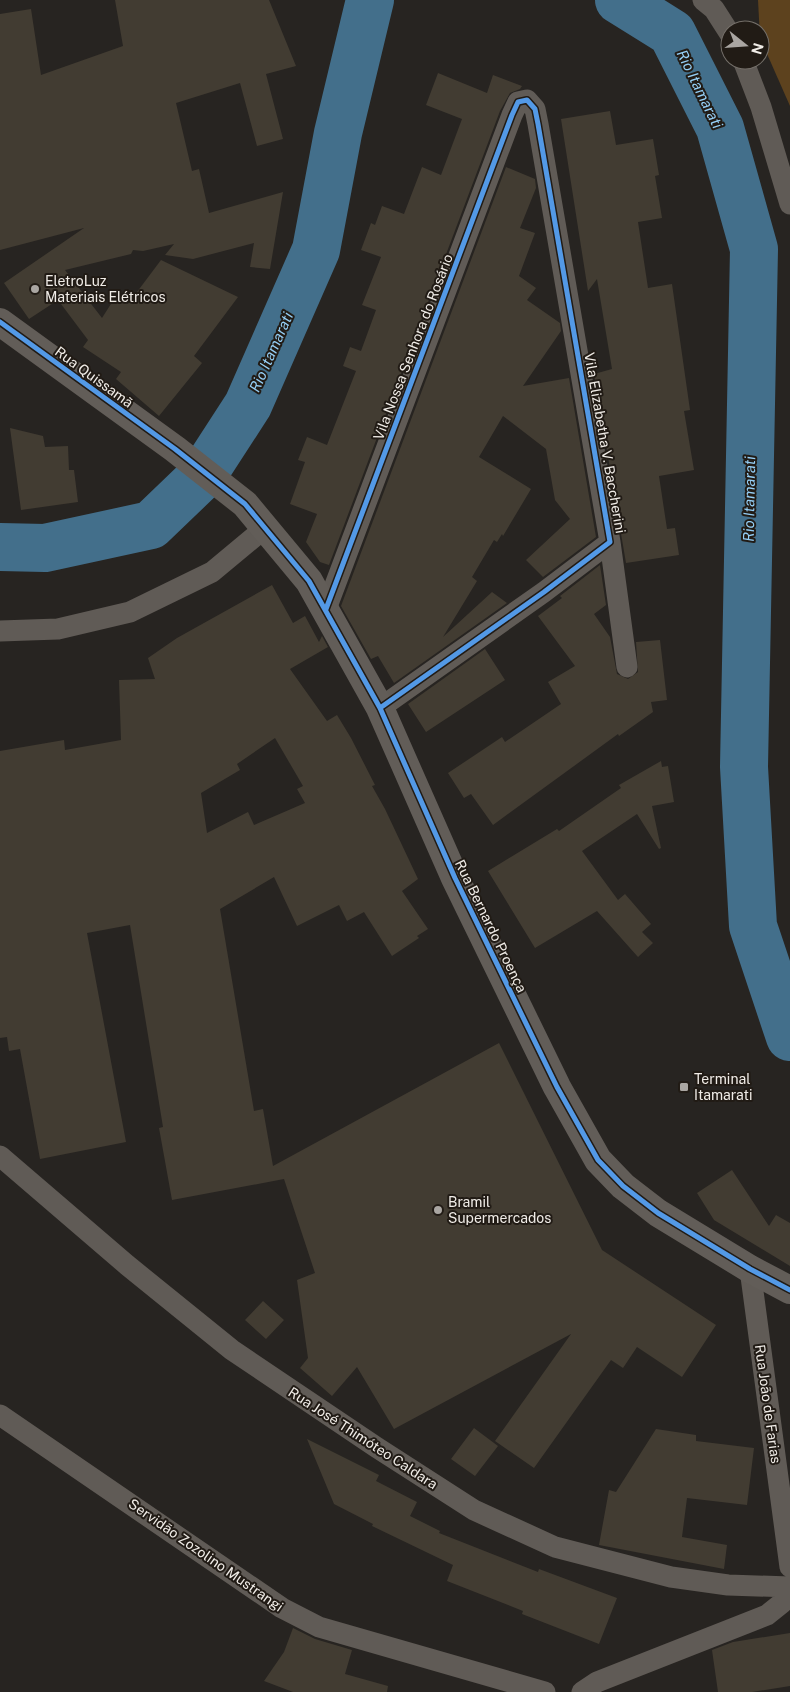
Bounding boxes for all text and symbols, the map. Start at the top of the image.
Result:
north arrow [720,20,770,70]
text: N [748,41,767,56]
water label: Rio Itamarati [674,47,727,131]
street label: Vila Nossa Senhora do Rosário [370,252,456,442]
place label: EletroLuz Materiais Elétricos [45,273,165,305]
marker: EletroLuz Materiais Elétricos [29,283,41,295]
water label: Rio Itamarati [246,309,296,395]
street label: Rua Quissamã [52,343,136,411]
street label: Vila Elizabetha V. Baccherini [581,351,629,535]
water label: Rio Itamarati [740,456,758,542]
street label: Rua Bernardo Proença [452,857,530,995]
place label: Terminal Itamarati [694,1071,752,1103]
marker: Terminal Itamarati [678,1081,690,1093]
place label: Bramil Supermercados [448,1194,551,1226]
marker: Bramil Supermercados [432,1204,444,1216]
street label: Rua João de Farias [752,1344,784,1464]
street label: Rua José Thimóteo Caldara [285,1384,441,1492]
street label: Servidão Zozolino Mustrangi [126,1495,286,1615]

